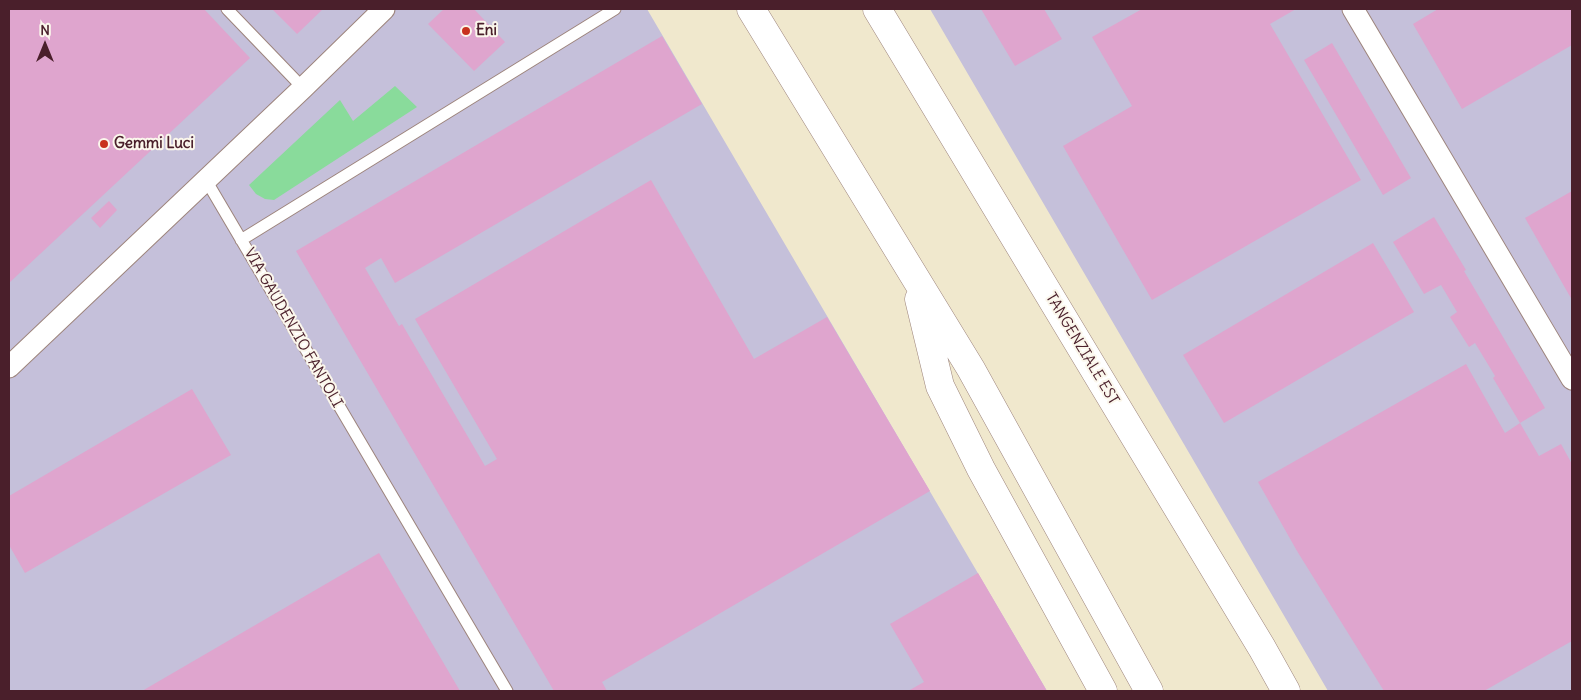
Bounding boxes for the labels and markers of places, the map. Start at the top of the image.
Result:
place label: Eni [476,22,497,40]
marker: Eni [460,25,472,37]
place label: Gemmi Luci [114,135,194,153]
marker: Gemmi Luci [98,138,110,150]

